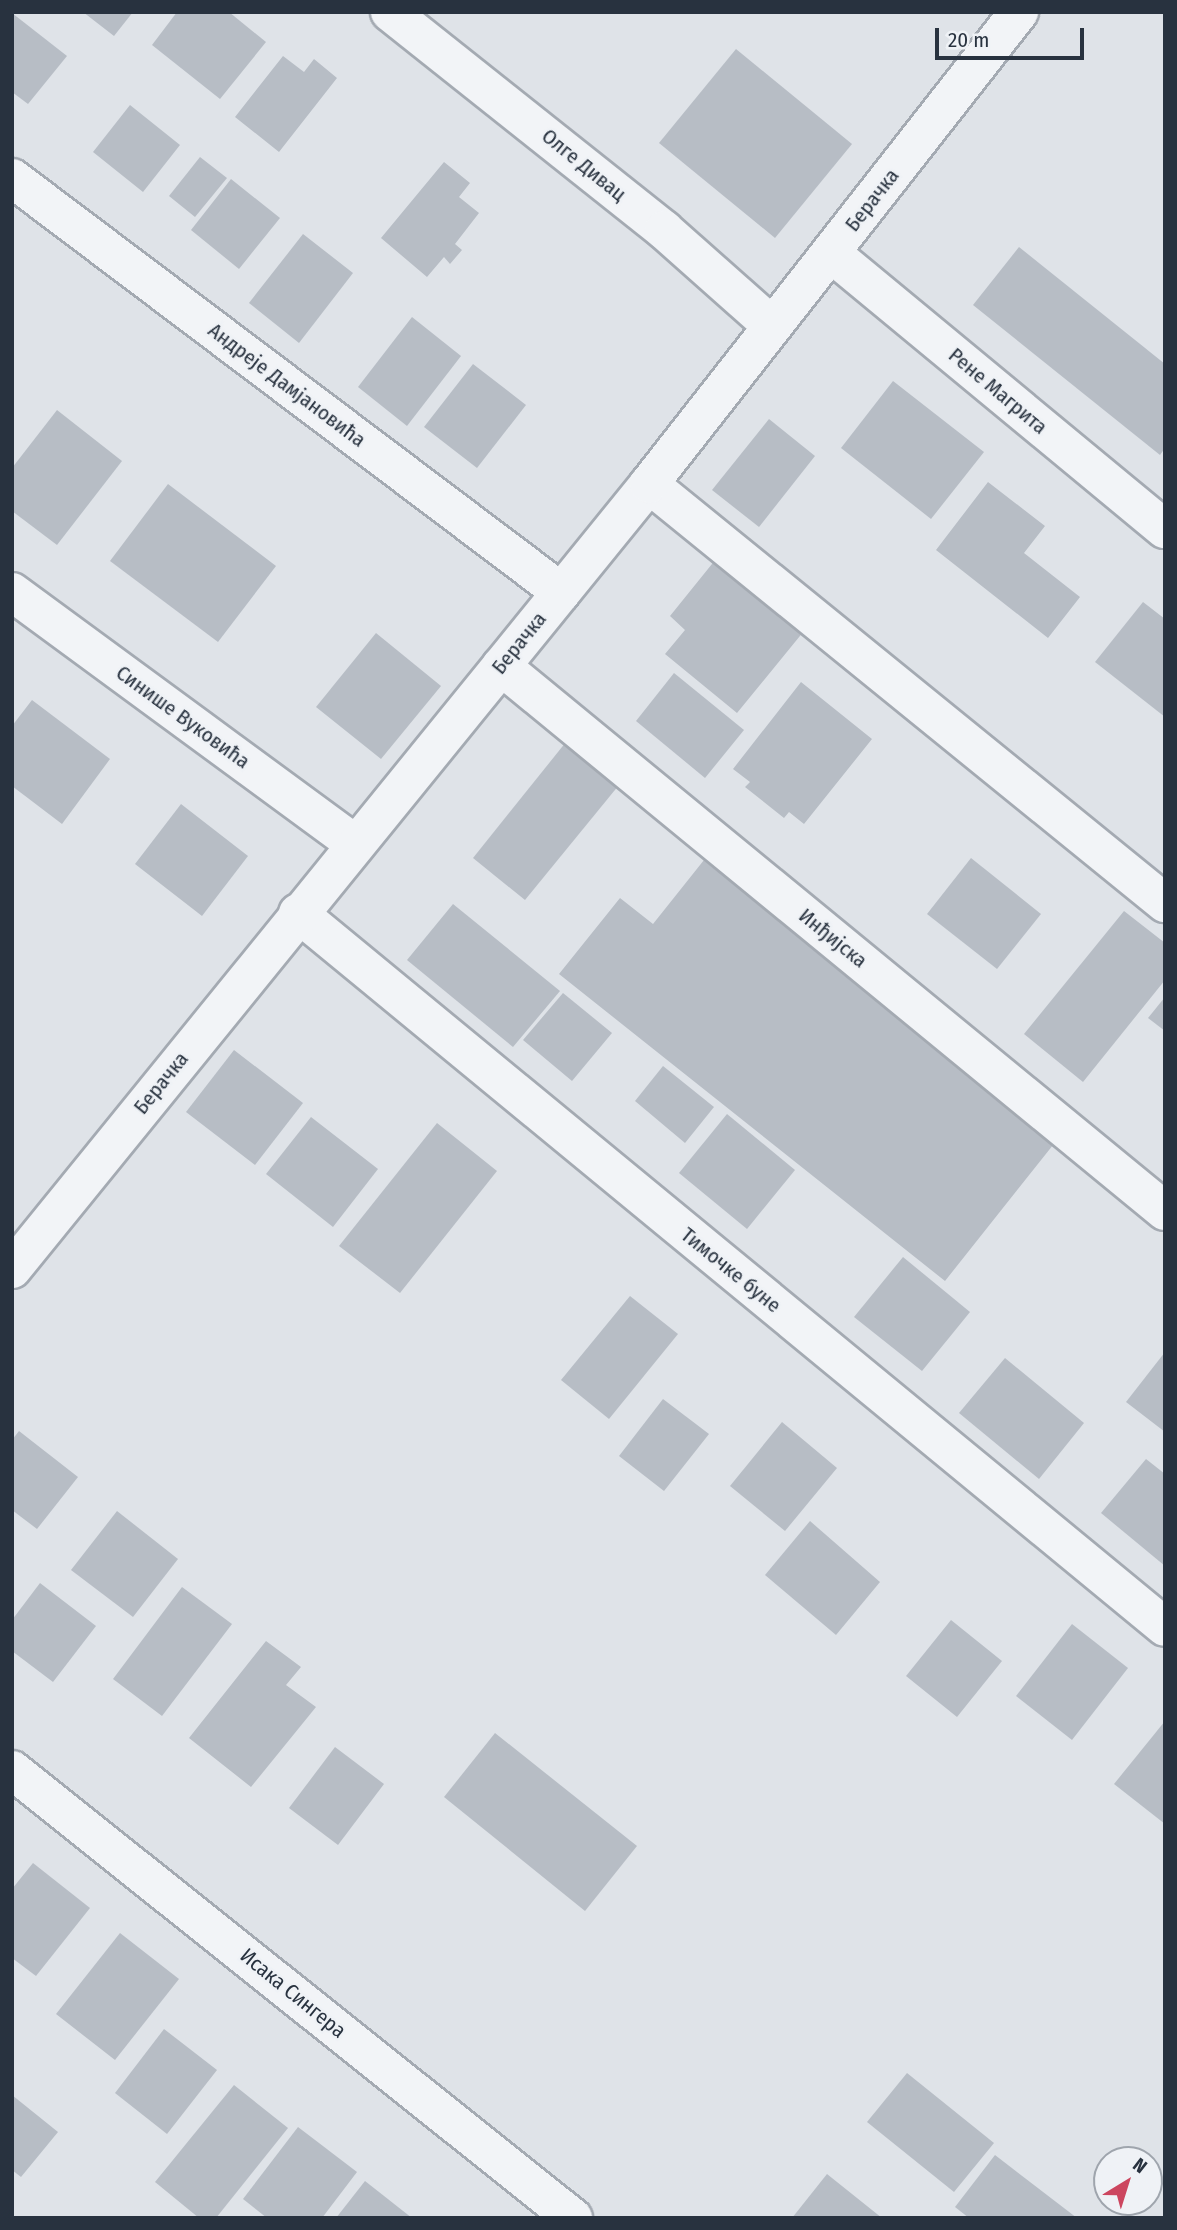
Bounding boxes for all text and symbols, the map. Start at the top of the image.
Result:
scale bar [939,14,1088,58]
text: 20 m [948,27,989,53]
street label: Олге Дивац [537,123,631,207]
street label: Берачка [840,164,904,236]
street label: Андреје Дамјановића [203,318,371,452]
street label: Рене Магрита [944,342,1052,440]
street label: Берачка [486,607,552,679]
street label: Синише Вуковића [111,660,255,774]
street label: Инђијска [794,903,872,973]
street label: Берачка [128,1047,194,1119]
street label: Тимочке буне [676,1222,786,1318]
street label: Исака Сингера [235,1943,351,2043]
north arrow [1093,2146,1163,2216]
text: N [1128,2153,1152,2178]

